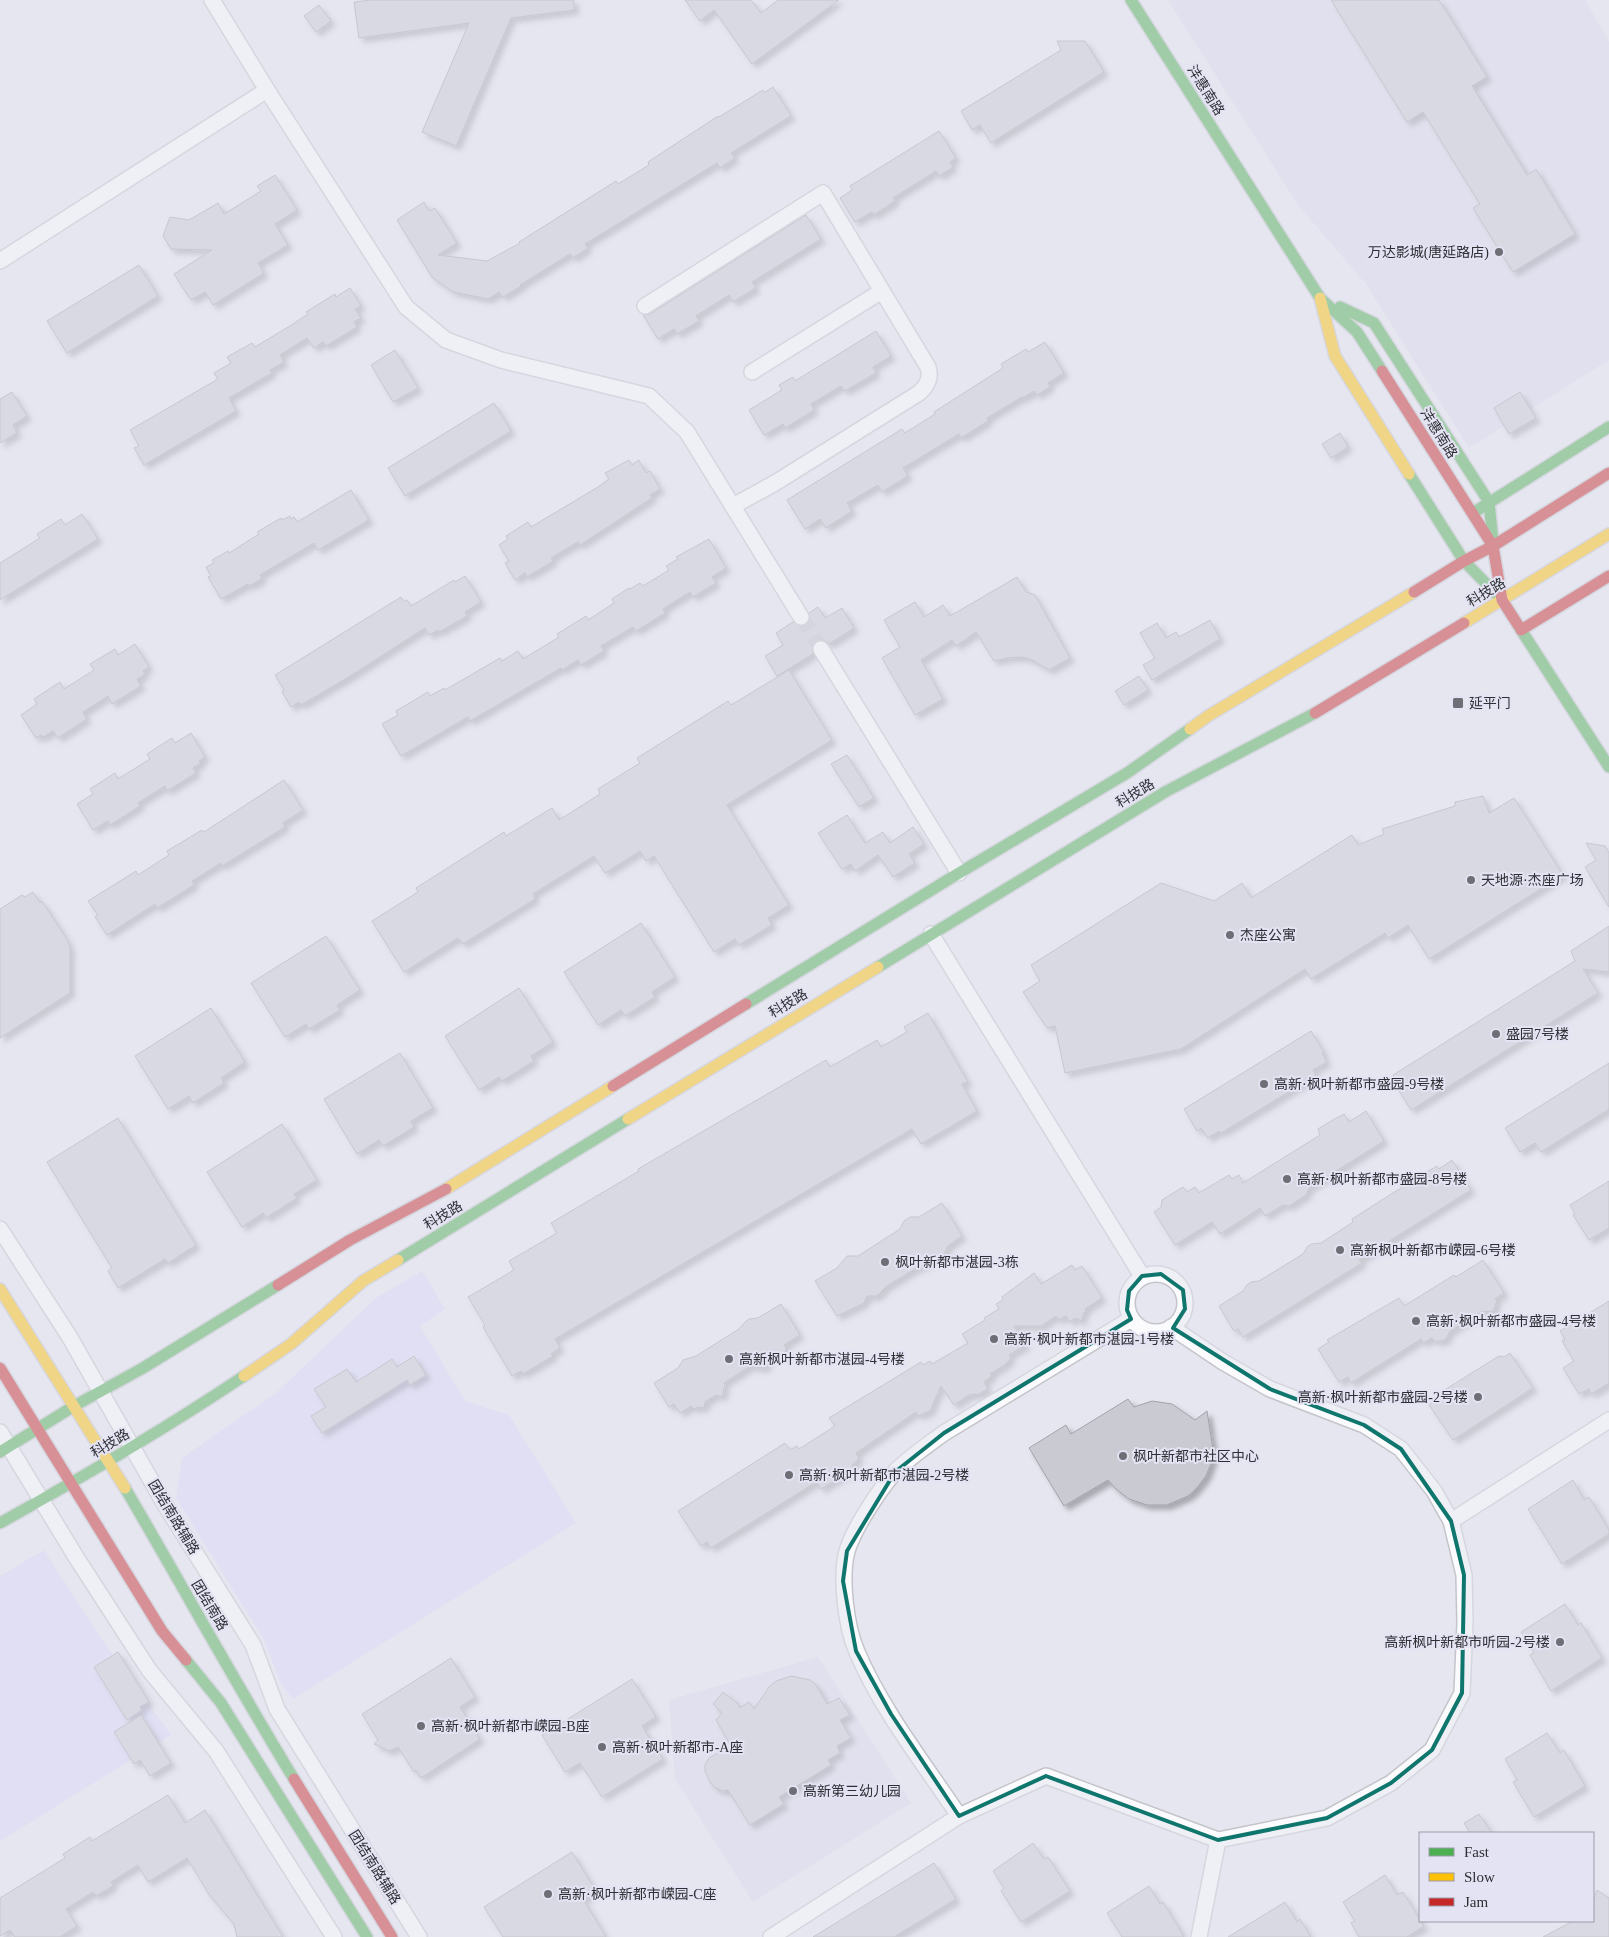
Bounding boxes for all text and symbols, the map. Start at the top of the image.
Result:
street label: 沣惠南路 [1184,63,1227,118]
place label: 万达影城(唐延路店) [1368,245,1489,261]
marker: 万达影城(唐延路店) [1493,246,1505,258]
street label: 沣惠南路 [1417,406,1460,461]
street label: 科技路 [1464,575,1508,610]
marker: 延平门 [1451,696,1465,710]
place label: 延平门 [1469,696,1511,711]
street label: 科技路 [1113,776,1157,811]
place label: 天地源·杰座广场 [1481,873,1584,888]
marker: 天地源·杰座广场 [1465,874,1477,886]
place label: 杰座公寓 [1240,927,1296,943]
marker: 杰座公寓 [1224,929,1236,941]
street label: 科技路 [766,986,810,1021]
place label: 盛园7号楼 [1506,1026,1569,1042]
marker: 盛园7号楼 [1490,1028,1502,1040]
place label: 高新·枫叶新都市盛园-9号楼 [1274,1076,1444,1092]
marker: 高新·枫叶新都市盛园-9号楼 [1258,1078,1270,1090]
place label: 高新·枫叶新都市盛园-8号楼 [1297,1171,1467,1187]
marker: 高新·枫叶新都市盛园-8号楼 [1281,1173,1293,1185]
street label: 科技路 [421,1198,465,1233]
place label: 高新枫叶新都市嵘园-6号楼 [1350,1243,1516,1258]
marker: 高新枫叶新都市嵘园-6号楼 [1334,1244,1346,1256]
place label: 枫叶新都市湛园-3栋 [895,1254,1019,1270]
marker: 枫叶新都市湛园-3栋 [879,1256,891,1268]
place label: 高新·枫叶新都市盛园-4号楼 [1426,1313,1596,1329]
marker: 高新·枫叶新都市盛园-4号楼 [1410,1315,1422,1327]
place label: 高新·枫叶新都市湛园-1号楼 [1004,1332,1174,1347]
marker: 高新·枫叶新都市湛园-1号楼 [988,1333,1000,1345]
place label: 高新枫叶新都市湛园-4号楼 [739,1352,905,1367]
marker: 高新枫叶新都市湛园-4号楼 [723,1353,735,1365]
place label: 高新·枫叶新都市盛园-2号楼 [1298,1389,1468,1405]
marker: 高新·枫叶新都市盛园-2号楼 [1472,1391,1484,1403]
street label: 科技路 [88,1426,132,1461]
place label: 枫叶新都市社区中心 [1133,1449,1259,1464]
marker: 枫叶新都市社区中心 [1117,1450,1129,1462]
place label: 高新·枫叶新都市湛园-2号楼 [799,1468,969,1483]
marker: 高新·枫叶新都市湛园-2号楼 [783,1469,795,1481]
street label: 团结南路辅路 [146,1477,202,1557]
street label: 团结南路 [189,1577,230,1633]
place label: 高新枫叶新都市听园-2号楼 [1384,1635,1550,1650]
marker: 高新枫叶新都市听园-2号楼 [1554,1636,1566,1648]
place label: 高新·枫叶新都市嵘园-B座 [431,1719,590,1734]
marker: 高新·枫叶新都市嵘园-B座 [415,1720,427,1732]
place label: 高新·枫叶新都市-A座 [612,1740,743,1755]
marker: 高新·枫叶新都市-A座 [596,1741,608,1753]
place label: 高新第三幼儿园 [803,1783,901,1799]
marker: 高新第三幼儿园 [787,1785,799,1797]
street label: 团结南路辅路 [346,1828,403,1907]
legend [1419,1832,1594,1922]
text: Fast [1464,1844,1490,1860]
text: Slow [1464,1869,1495,1885]
place label: 高新·枫叶新都市嵘园-C座 [558,1887,717,1902]
marker: 高新·枫叶新都市嵘园-C座 [542,1888,554,1900]
text: Jam [1464,1894,1488,1910]

